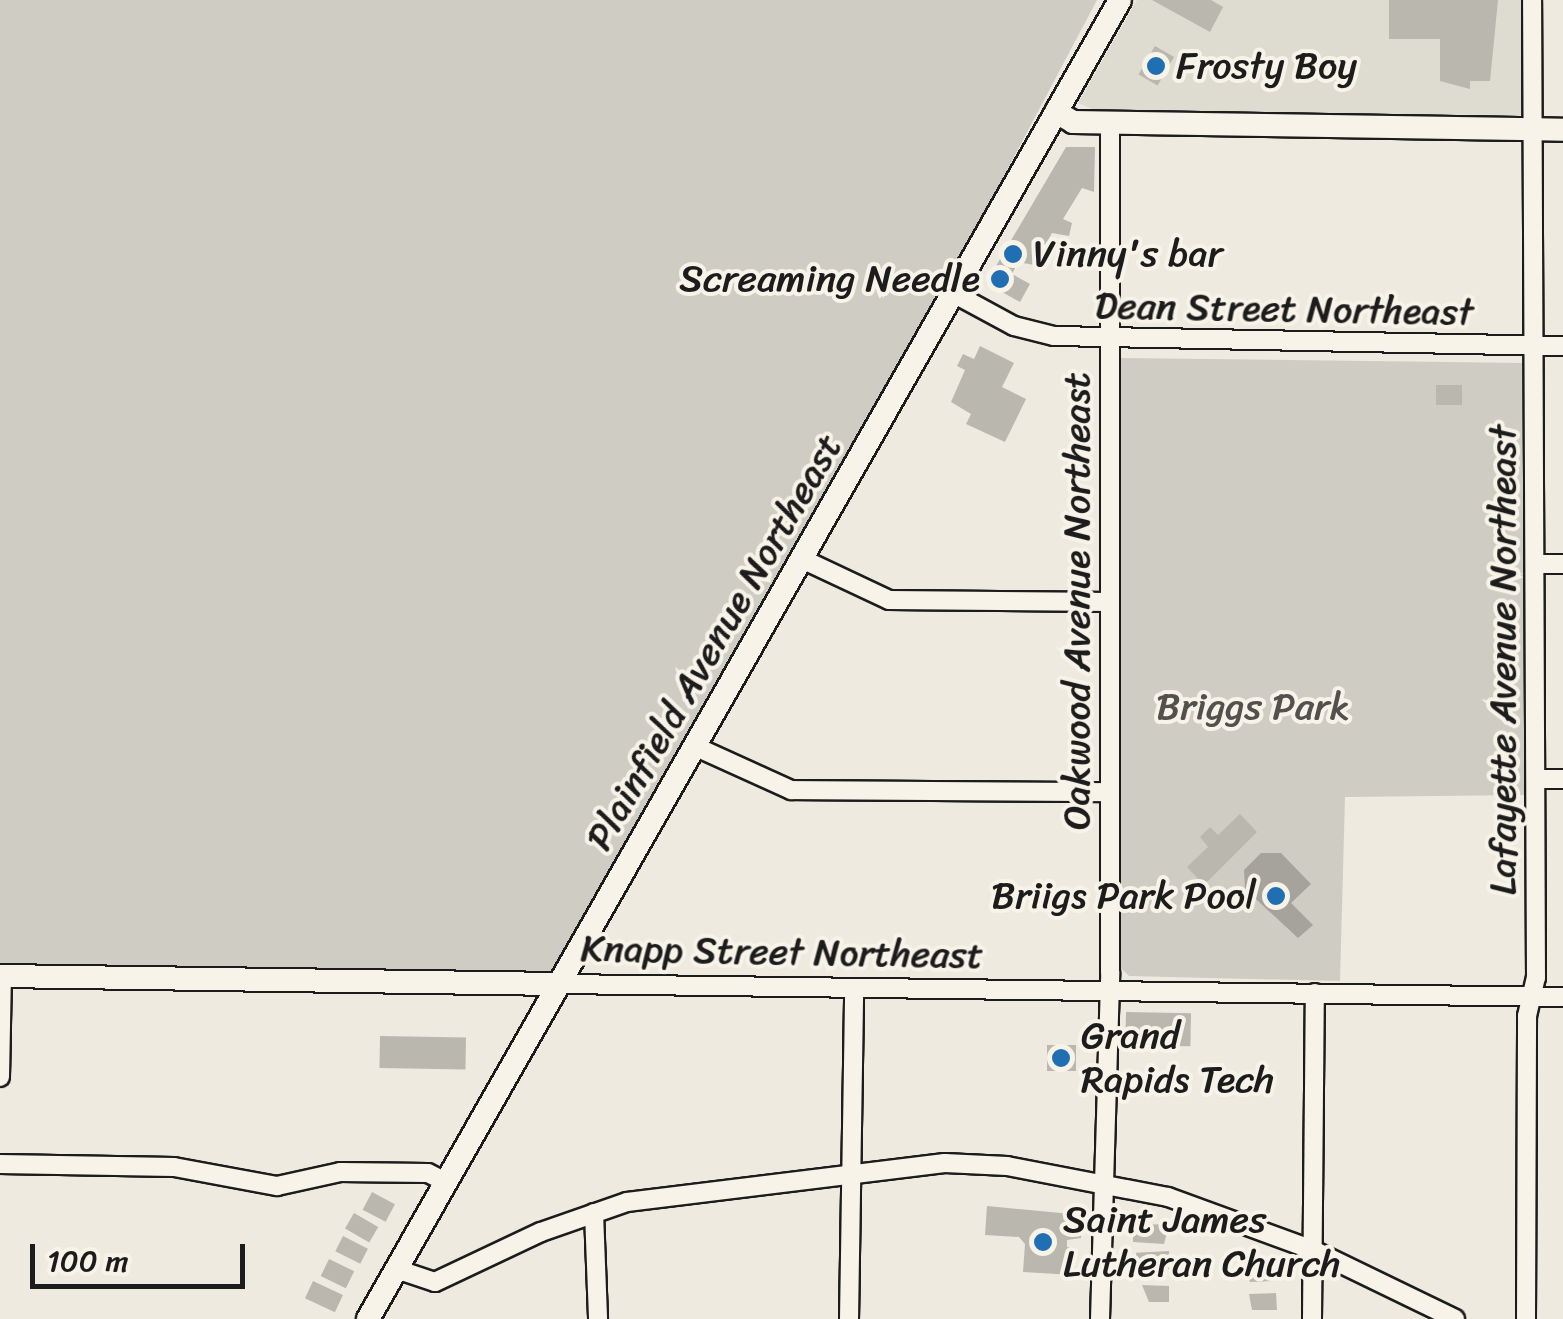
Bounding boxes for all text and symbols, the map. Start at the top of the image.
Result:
place label: Frosty Boy [1176,43,1357,89]
marker: Frosty Boy [1145,55,1167,77]
place label: Vinny's bar [1033,231,1224,277]
marker: Vinny's bar [1002,243,1024,265]
place label: Screaming Needle [679,256,980,302]
marker: Screaming Needle [989,268,1011,290]
street label: Dean Street Northeast [1092,283,1476,335]
street label: Oakwood Avenue Northeast [1054,371,1100,831]
street label: Lafayette Avenue Northeast [1480,424,1526,896]
street label: Plainfield Avenue Northeast [576,426,852,858]
park label: Briggs Park [1156,684,1350,730]
place label: Briigs Park Pool [991,873,1256,919]
marker: Briigs Park Pool [1265,885,1287,907]
street label: Knapp Street Northeast [580,926,984,978]
place label: Grand Rapids Tech [1081,1013,1275,1102]
marker: Grand Rapids Tech [1050,1047,1072,1069]
place label: Saint James Lutheran Church [1063,1197,1340,1286]
scale bar [35,1224,250,1286]
marker: Saint James Lutheran Church [1032,1231,1054,1253]
text: 100 m [47,1234,129,1288]

